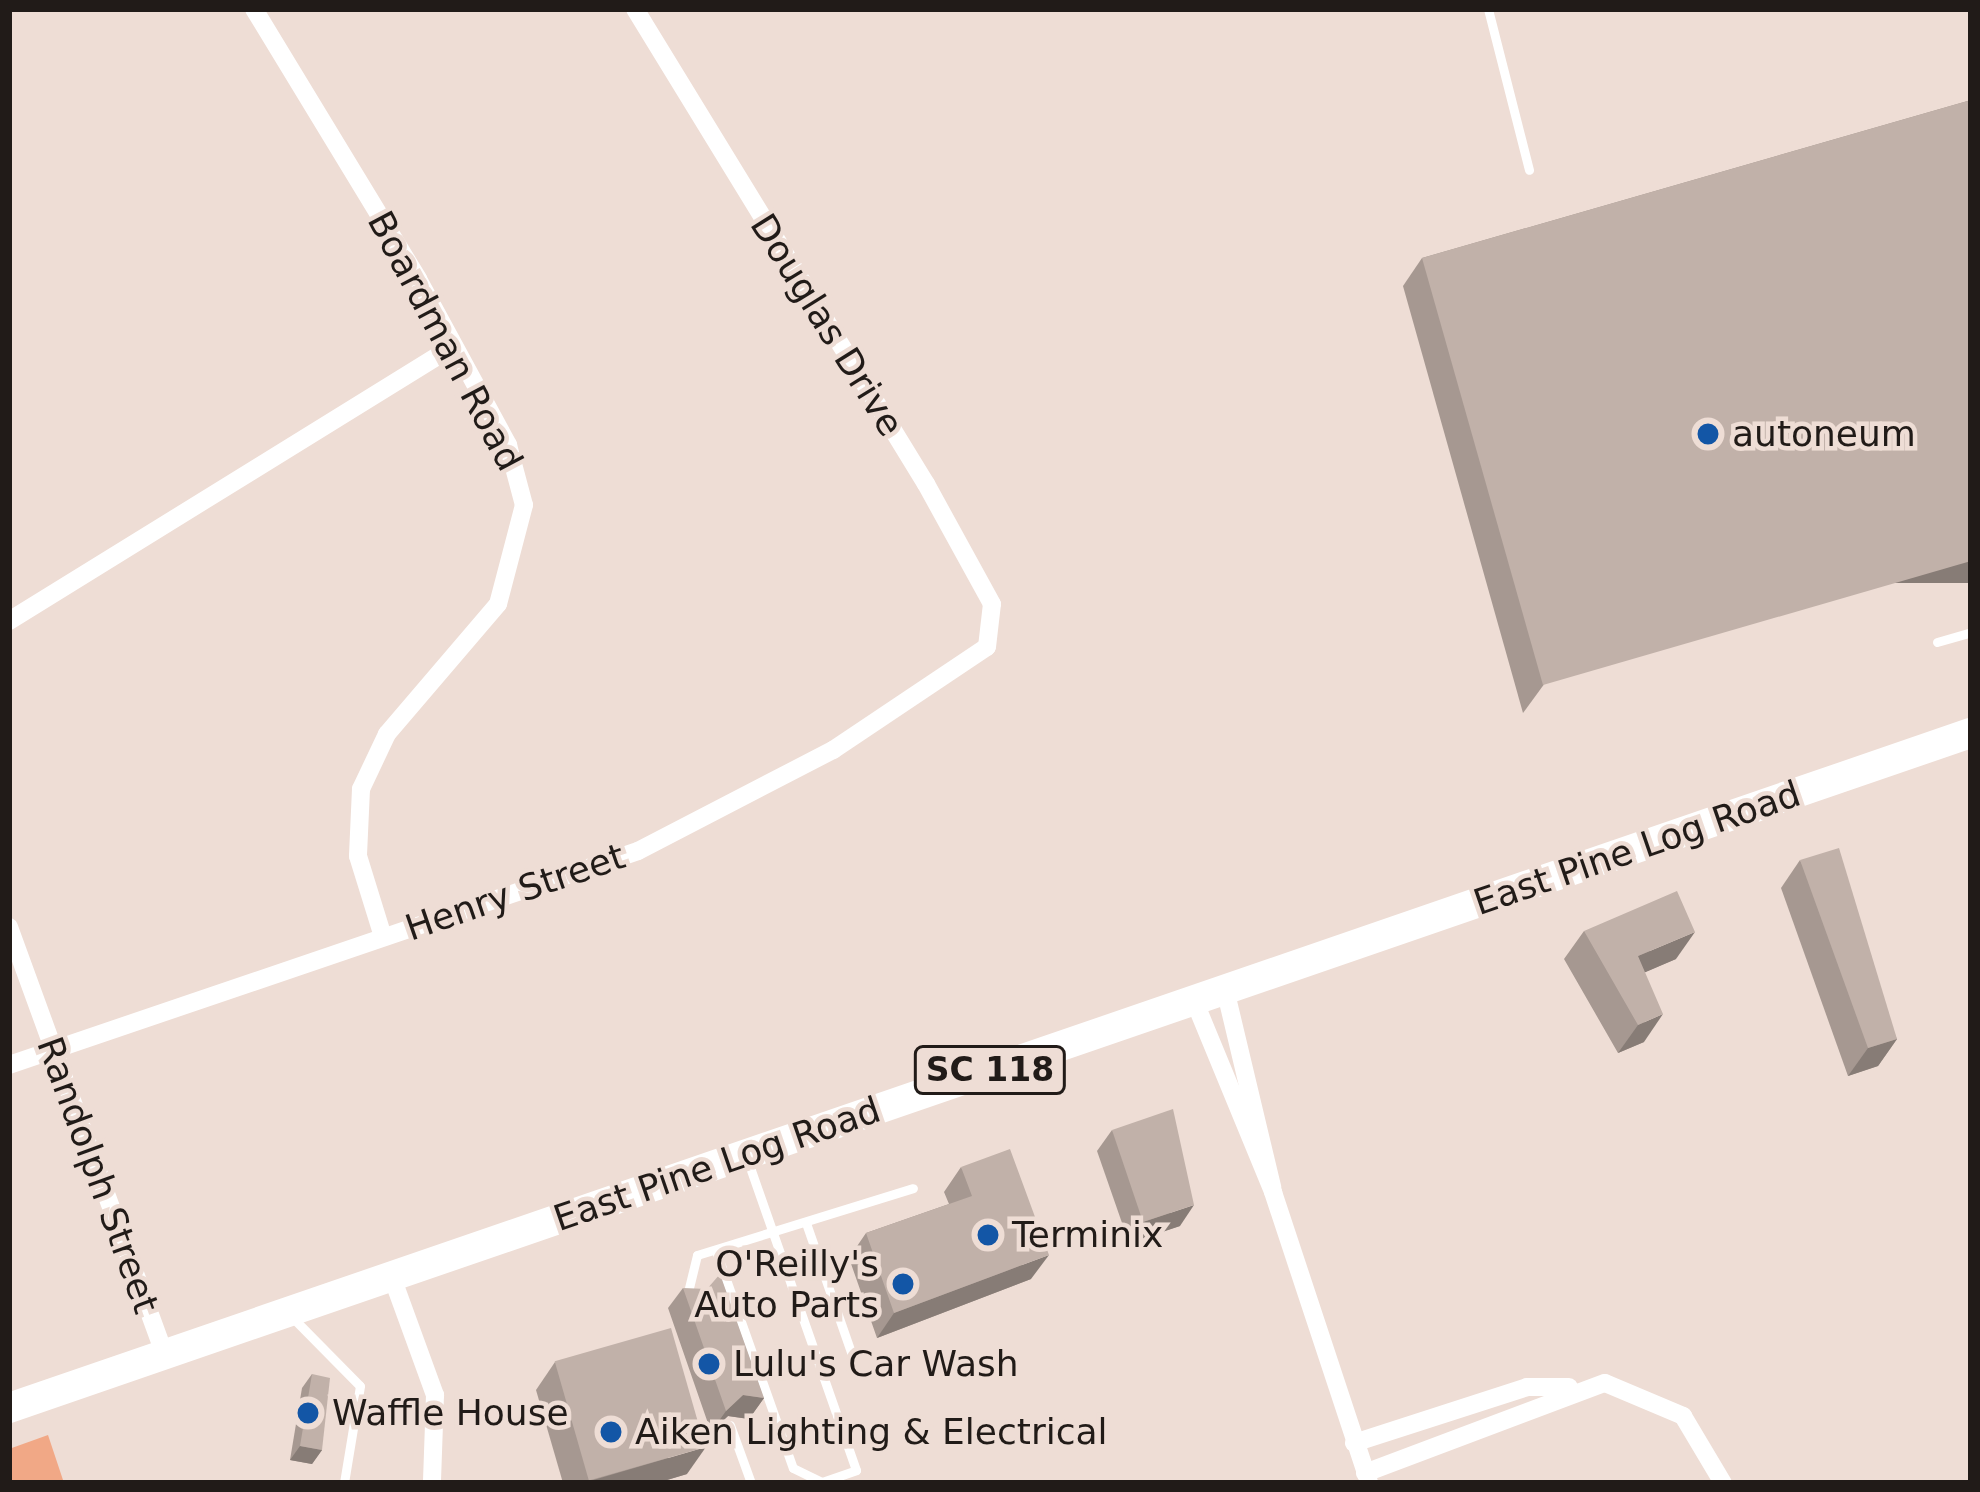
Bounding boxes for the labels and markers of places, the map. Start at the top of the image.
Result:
place label: autoneum [1732,412,1916,456]
marker: autoneum [1695,421,1721,447]
place label: Terminix [1012,1213,1163,1257]
marker: Terminix [975,1222,1001,1248]
place label: O'Reilly's Auto Parts [694,1241,879,1326]
marker: O'Reilly's Auto Parts [890,1271,916,1297]
place label: Lulu's Car Wash [733,1342,1019,1386]
marker: Lulu's Car Wash [696,1351,722,1377]
place label: Waffle House [332,1391,569,1435]
marker: Waffle House [295,1400,321,1426]
place label: Aiken Lighting & Electrical [635,1410,1108,1454]
marker: Aiken Lighting & Electrical [598,1419,624,1445]

